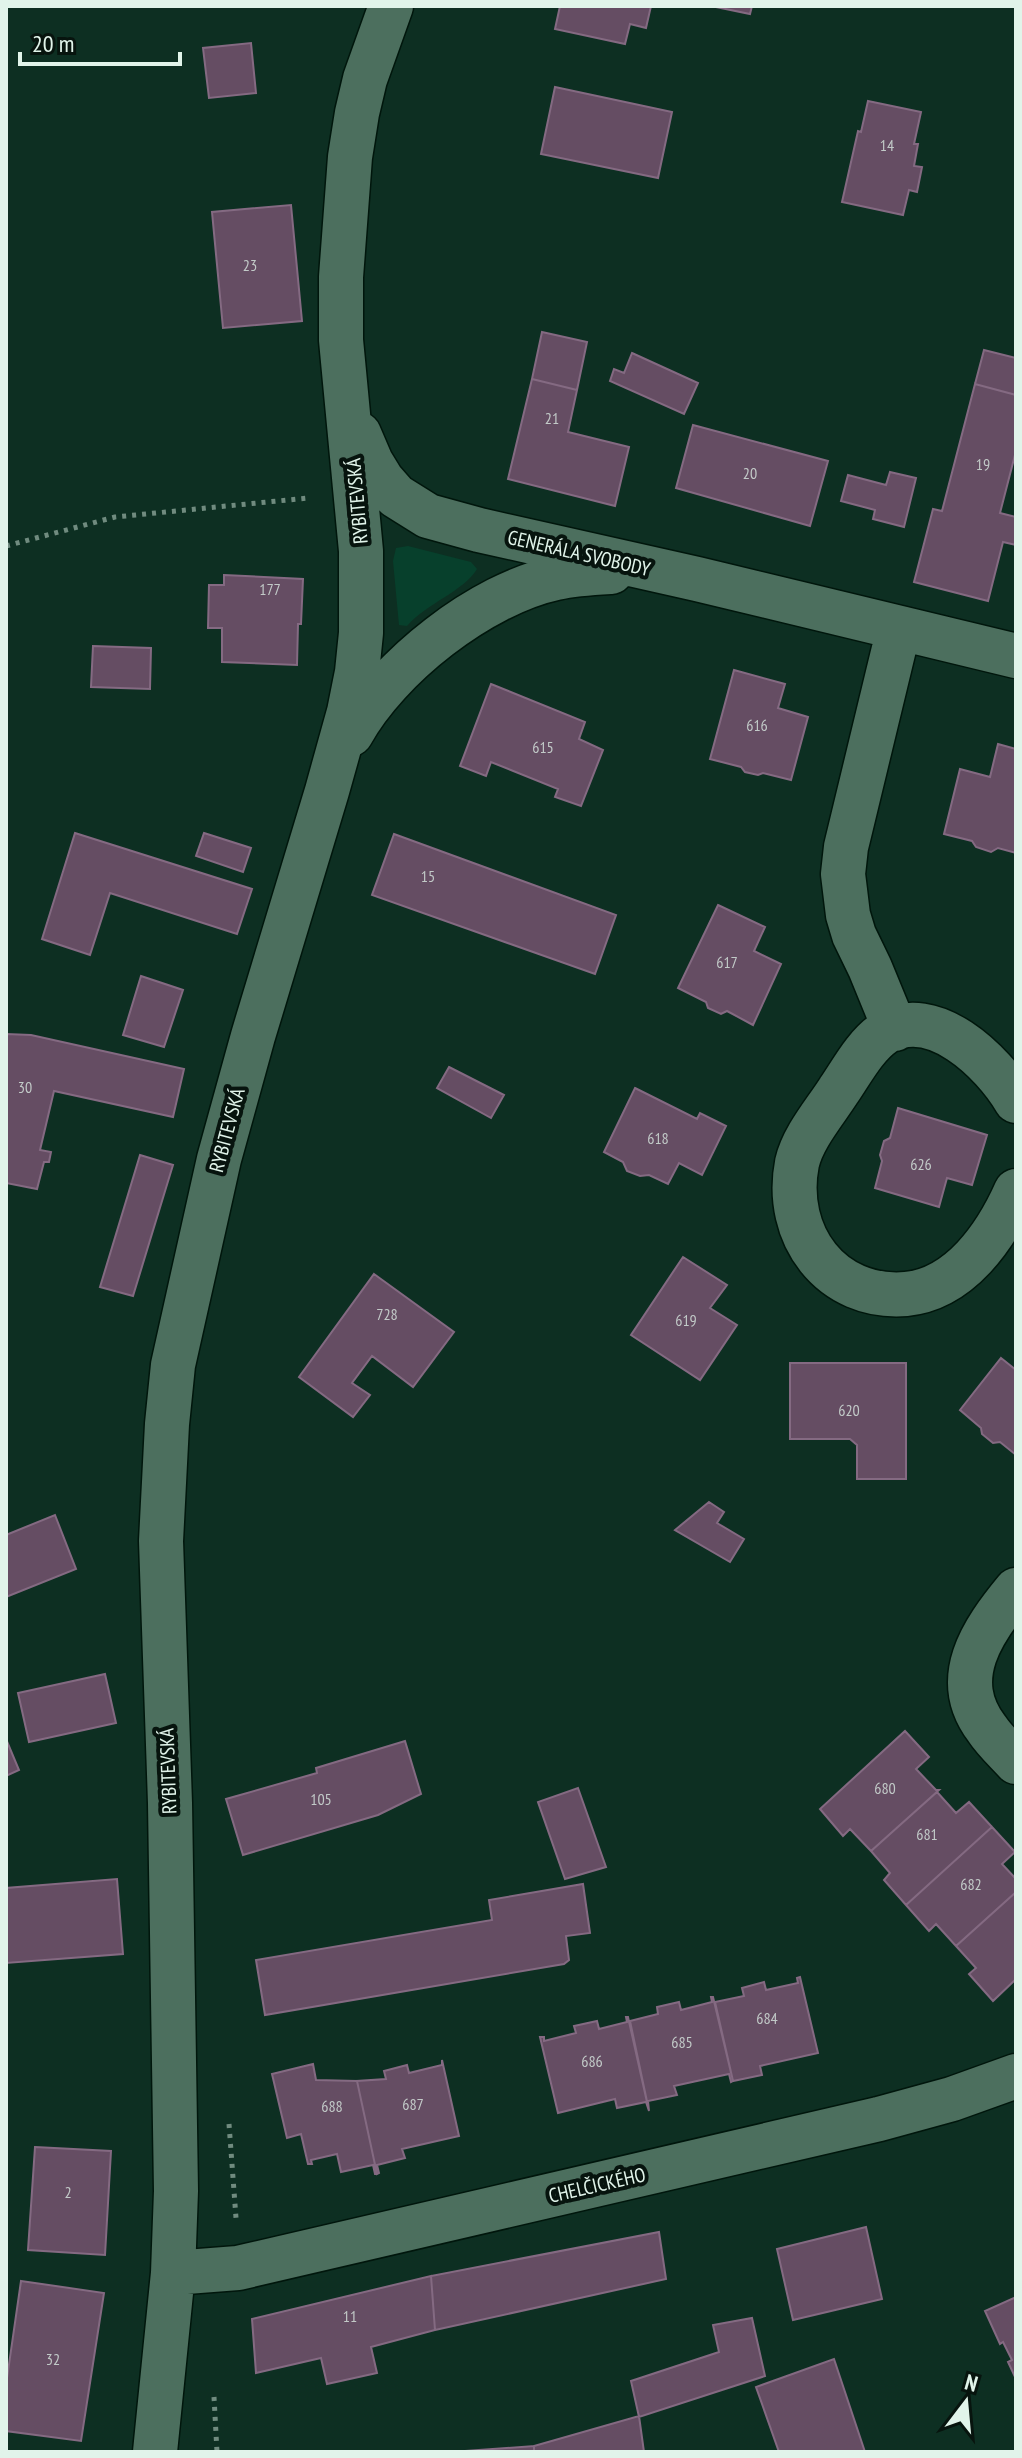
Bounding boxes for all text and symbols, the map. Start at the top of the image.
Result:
scale bar [20,16,180,66]
text: 20 m [32,28,74,59]
house number: 14 [880,135,894,155]
house number: 23 [243,255,257,275]
house number: 21 [545,408,559,428]
house number: 19 [976,454,990,474]
street label: RYBITEVSKÁ [340,456,374,545]
house number: 20 [743,463,757,483]
street label: GENERÁLA SVOBODY [505,524,653,582]
house number: 177 [259,579,281,599]
house number: 616 [746,715,768,735]
house number: 615 [532,737,554,757]
house number: 15 [421,866,435,886]
house number: 617 [716,952,738,972]
house number: 30 [18,1077,32,1097]
street label: RYBITEVSKÁ [203,1085,251,1175]
house number: 618 [647,1128,669,1148]
house number: 626 [910,1154,932,1174]
house number: 728 [376,1304,398,1324]
house number: 619 [675,1310,697,1330]
house number: 620 [838,1400,860,1420]
street label: RYBITEVSKÁ [153,1727,182,1814]
house number: 680 [874,1778,896,1798]
house number: 105 [310,1789,332,1809]
house number: 681 [916,1824,938,1844]
house number: 682 [960,1874,982,1894]
house number: 684 [756,2008,778,2028]
house number: 685 [671,2032,693,2052]
house number: 686 [581,2051,603,2071]
house number: 687 [402,2094,424,2114]
house number: 688 [321,2096,343,2116]
street label: CHELČICKÉHO [546,2161,648,2209]
house number: 2 [64,2182,72,2202]
house number: 11 [343,2306,357,2326]
house number: 32 [46,2349,60,2369]
north arrow [926,2362,1006,2442]
text: N [962,2368,981,2398]

